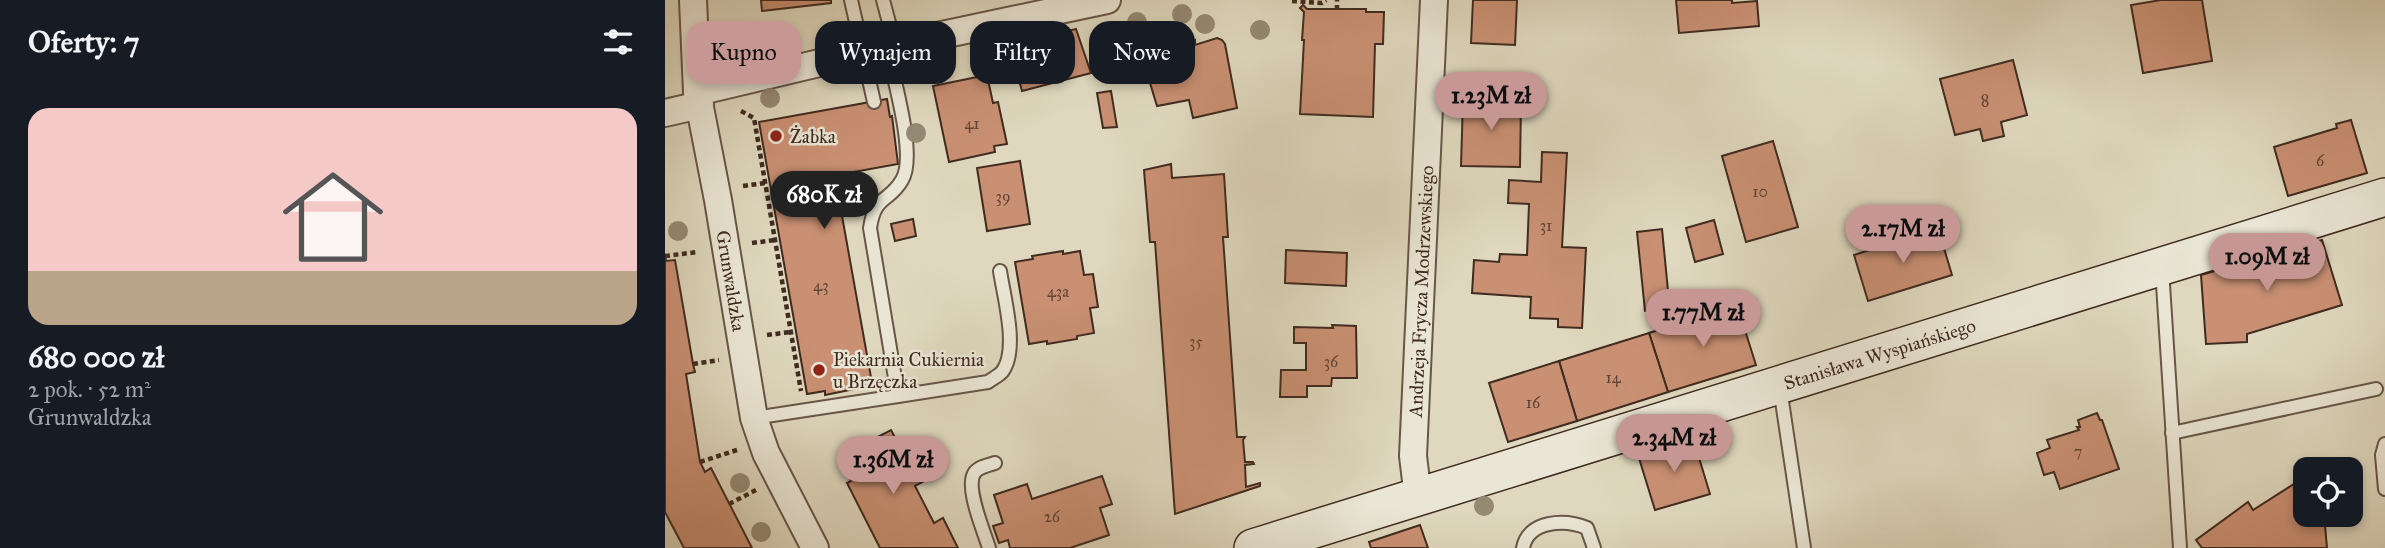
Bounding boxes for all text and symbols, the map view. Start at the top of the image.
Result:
chip: Kupno [686,21,801,84]
chip: Wynajem [815,21,956,84]
chip: Filtry [970,21,1075,84]
chip: Nowe [1089,21,1195,84]
icon: filters [599,23,637,61]
text: Oferty: 7 [28,24,140,60]
pin: 1.23M zł [1419,72,1563,132]
text: 1.23M zł [1451,81,1531,109]
house number: 8 [1981,91,1989,110]
house number: 41 [964,114,980,133]
place label: Żabka [790,125,837,148]
marker: Żabka [768,128,784,144]
house number: 6 [2316,151,2325,170]
icon: home [270,154,396,280]
street label: Andrzeja Frycza Modrzewskiego [1404,165,1439,419]
pin: 680K zł [759,172,889,231]
text: 680K zł [786,180,862,208]
house number: 10 [1752,182,1768,201]
house number: 39 [996,187,1011,206]
pin: 2.17M zł [1831,205,1975,265]
text: 2.17M zł [1861,214,1945,242]
house number: 31 [1540,216,1552,235]
street label: Grunwaldzka [711,229,751,334]
pin: 1.09M zł [2195,233,2339,293]
text: 1.09M zł [2224,242,2310,270]
house number: 43 [813,276,829,295]
house number: 43a [1047,282,1069,301]
pin: 1.77M zł [1631,290,1775,349]
text: 1.77M zł [1662,298,1744,326]
street label: Stanisława Wyspiańskiego [1781,314,1979,395]
house number: 35 [1189,332,1203,351]
text: 680 000 zł [28,339,164,375]
place label: Piekarnia Cukiernia u Brzęczka [833,348,985,393]
house number: 36 [1324,352,1339,371]
marker: Piekarnia Cukiernia u Brzęczka [811,362,827,378]
house number: 14 [1605,368,1622,387]
text: 2 pok. · 52 m² [28,375,151,403]
house number: 16 [1526,393,1541,412]
text: Grunwaldzka [28,403,151,431]
pin: 2.34M zł [1602,414,1746,474]
text: 2.34M zł [1632,423,1716,451]
pin: 1.36M zł [821,436,965,496]
house number: 7 [2074,442,2082,461]
text: 1.36M zł [853,445,933,473]
map controls [2293,457,2363,527]
button: locate [2293,457,2363,527]
house number: 26 [1044,507,1061,526]

